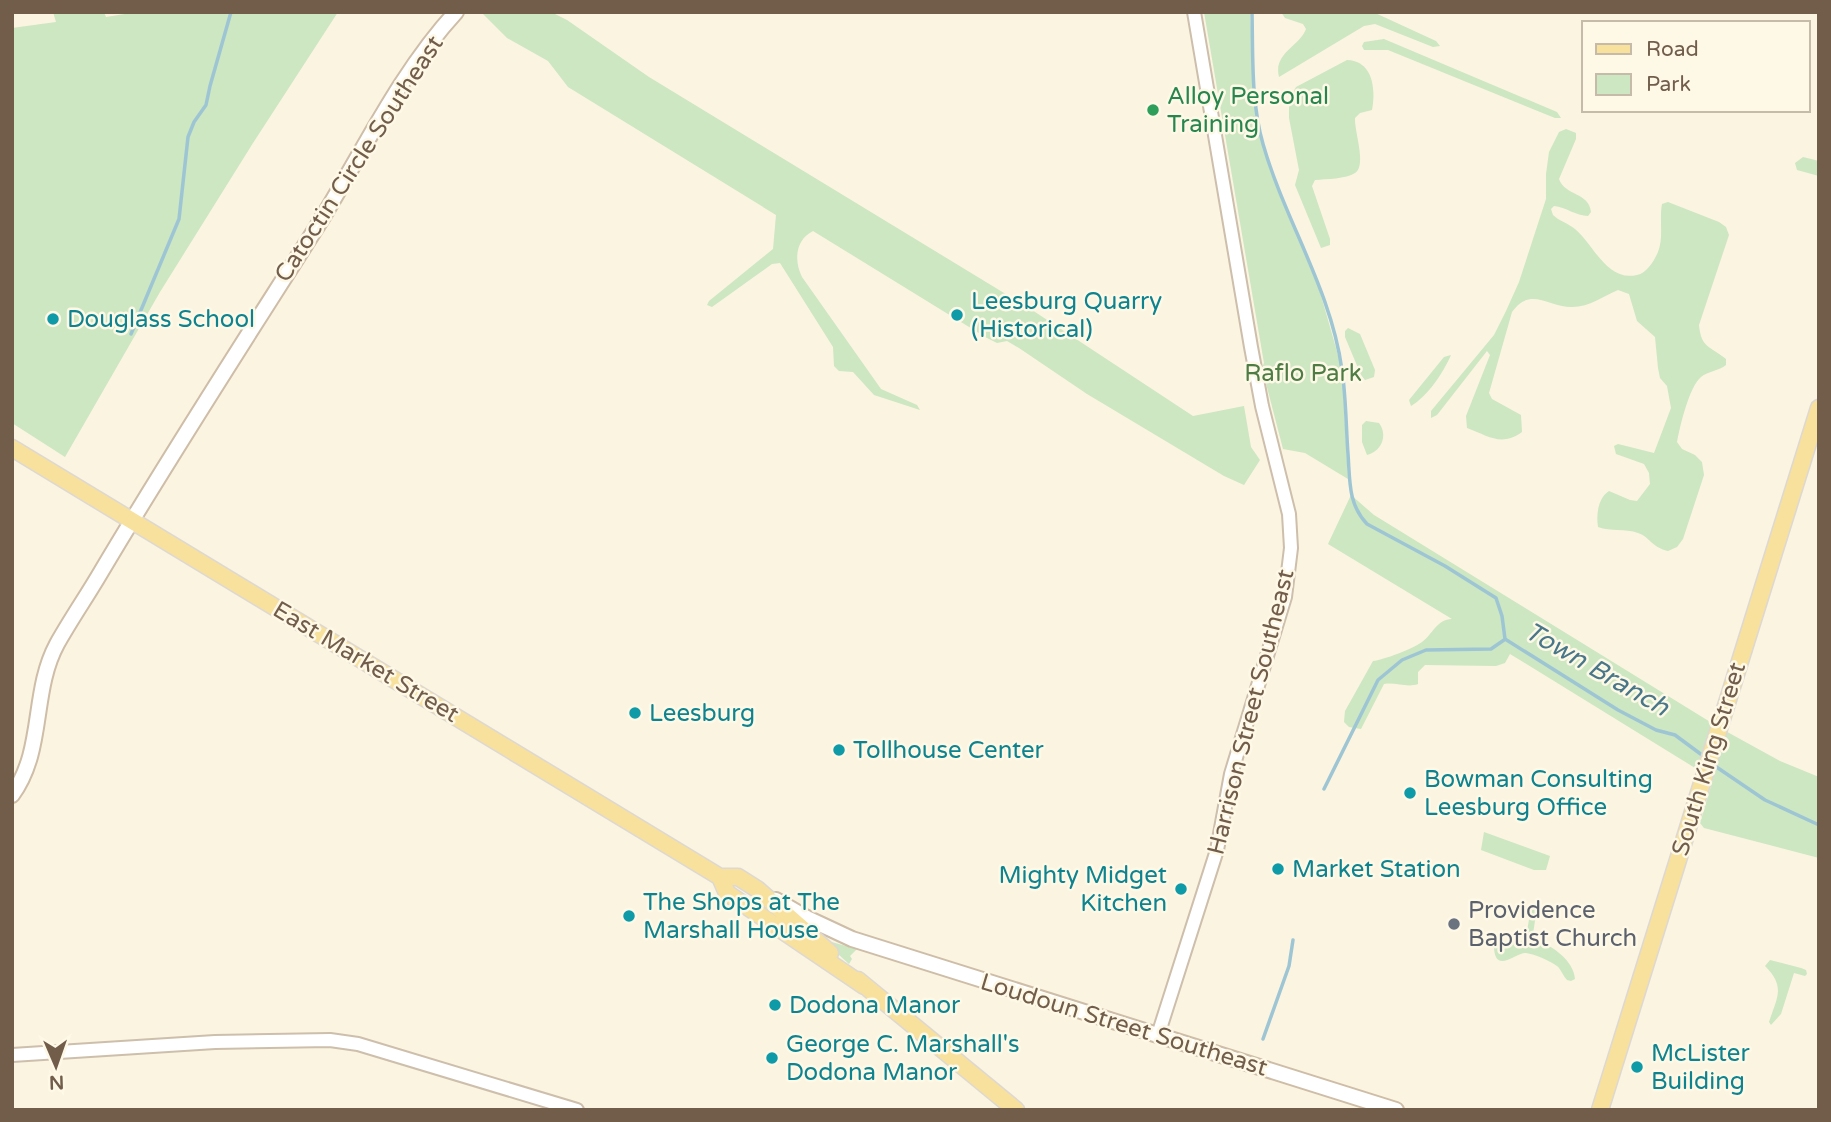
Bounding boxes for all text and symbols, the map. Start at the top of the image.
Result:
legend [1582,21,1810,112]
street label: Catoctin Circle Southeast [268,30,450,288]
text: Road [1646,37,1699,62]
text: Park [1646,72,1691,97]
place label: Alloy Personal Training [1167,82,1329,139]
marker: Alloy Personal Training [1145,102,1161,118]
place label: Leesburg Quarry (Historical) [971,287,1162,344]
place label: Douglass School [67,305,255,334]
marker: Leesburg Quarry (Historical) [949,307,965,323]
marker: Douglass School [45,311,61,327]
park label: Raflo Park [1244,359,1362,388]
street label: Harrison Street Southeast [1201,566,1301,858]
street label: East Market Street [268,595,464,729]
water label: Town Branch [1520,615,1675,723]
street label: South King Street [1666,659,1752,859]
place label: Leesburg [649,699,755,728]
marker: Leesburg [627,705,643,721]
place label: Tollhouse Center [853,736,1045,765]
marker: Tollhouse Center [831,742,847,758]
place label: Bowman Consulting Leesburg Office [1424,765,1653,822]
marker: Bowman Consulting Leesburg Office [1402,785,1418,801]
place label: Market Station [1292,855,1461,884]
place label: Mighty Midget Kitchen [998,861,1167,918]
marker: Market Station [1270,861,1286,877]
marker: Mighty Midget Kitchen [1173,881,1189,897]
place label: The Shops at The Marshall House [643,888,840,945]
place label: Providence Baptist Church [1468,896,1637,953]
marker: The Shops at The Marshall House [621,908,637,924]
marker: Providence Baptist Church [1446,916,1462,932]
street label: Loudoun Street Southeast [977,967,1271,1083]
place label: Dodona Manor [789,991,961,1020]
marker: Dodona Manor [767,997,783,1013]
place label: George C. Marshall's Dodona Manor [786,1030,1020,1087]
north arrow [21,1031,91,1101]
place label: McLister Building [1651,1039,1750,1096]
marker: George C. Marshall's Dodona Manor [764,1050,780,1066]
marker: McLister Building [1629,1059,1645,1075]
text: N [49,1071,65,1093]

